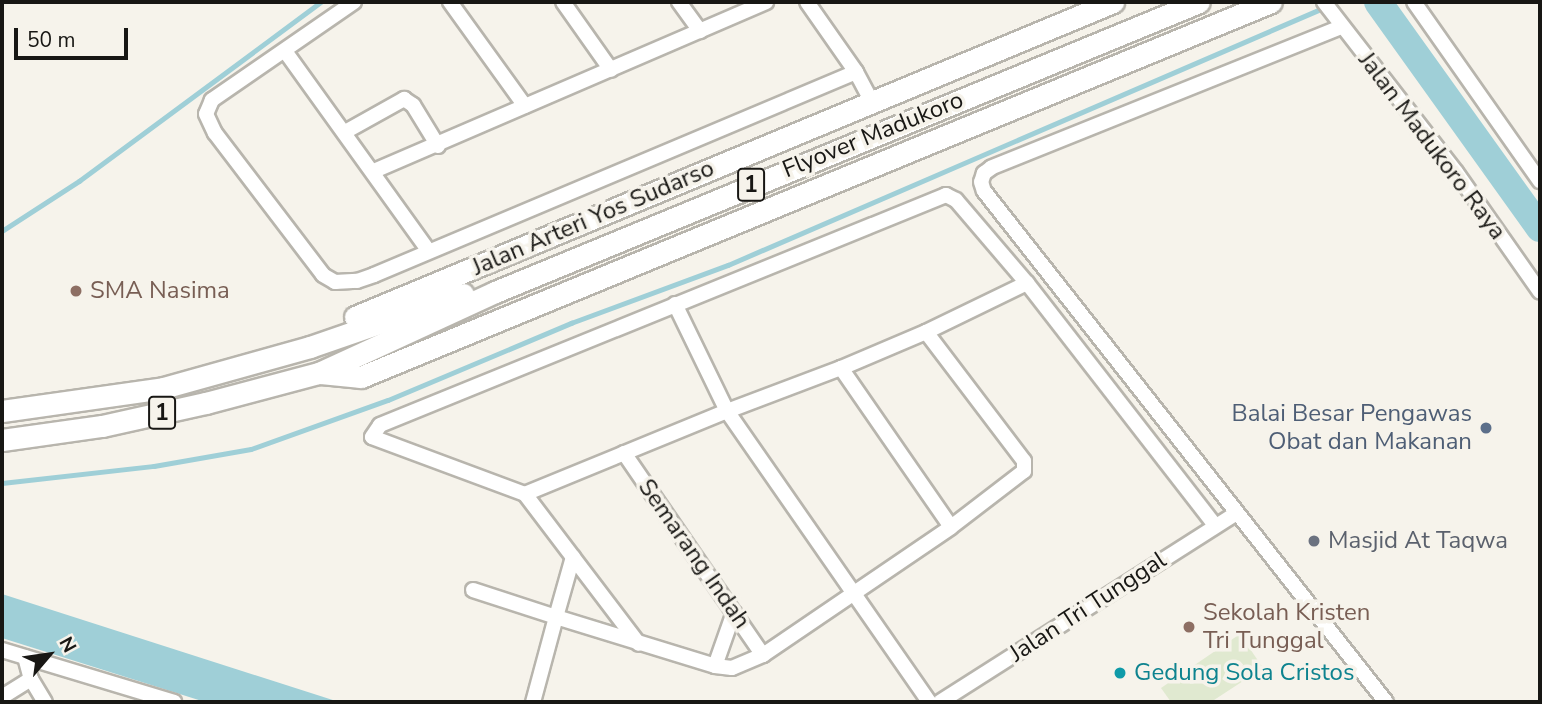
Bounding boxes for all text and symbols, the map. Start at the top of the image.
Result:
scale bar [18,14,131,58]
text: 50 m [27,26,76,54]
street label: Jalan Madukoro Raya [1352,47,1512,245]
street label: Flyover Madukoro [778,86,968,184]
street label: Jalan Arteri Yos Sudarso [468,154,718,282]
road number: 1 [737,166,765,204]
place label: SMA Nasima [90,277,230,305]
marker: SMA Nasima [68,283,84,299]
road number: 1 [148,394,176,432]
place label: Balai Besar Pengawas Obat dan Makanan [1232,400,1472,456]
marker: Balai Besar Pengawas Obat dan Makanan [1478,420,1494,436]
street label: Semarang Indah [632,474,756,634]
place label: Masjid At Taqwa [1328,527,1508,555]
marker: Masjid At Taqwa [1306,533,1322,549]
street label: Jalan Tri Tunggal [1004,546,1172,668]
place label: Sekolah Kristen Tri Tunggal [1203,599,1370,655]
marker: Sekolah Kristen Tri Tunggal [1181,619,1197,635]
north arrow [14,620,84,690]
text: N [53,632,82,657]
place label: Gedung Sola Cristos [1134,659,1355,687]
marker: Gedung Sola Cristos [1112,665,1128,681]

